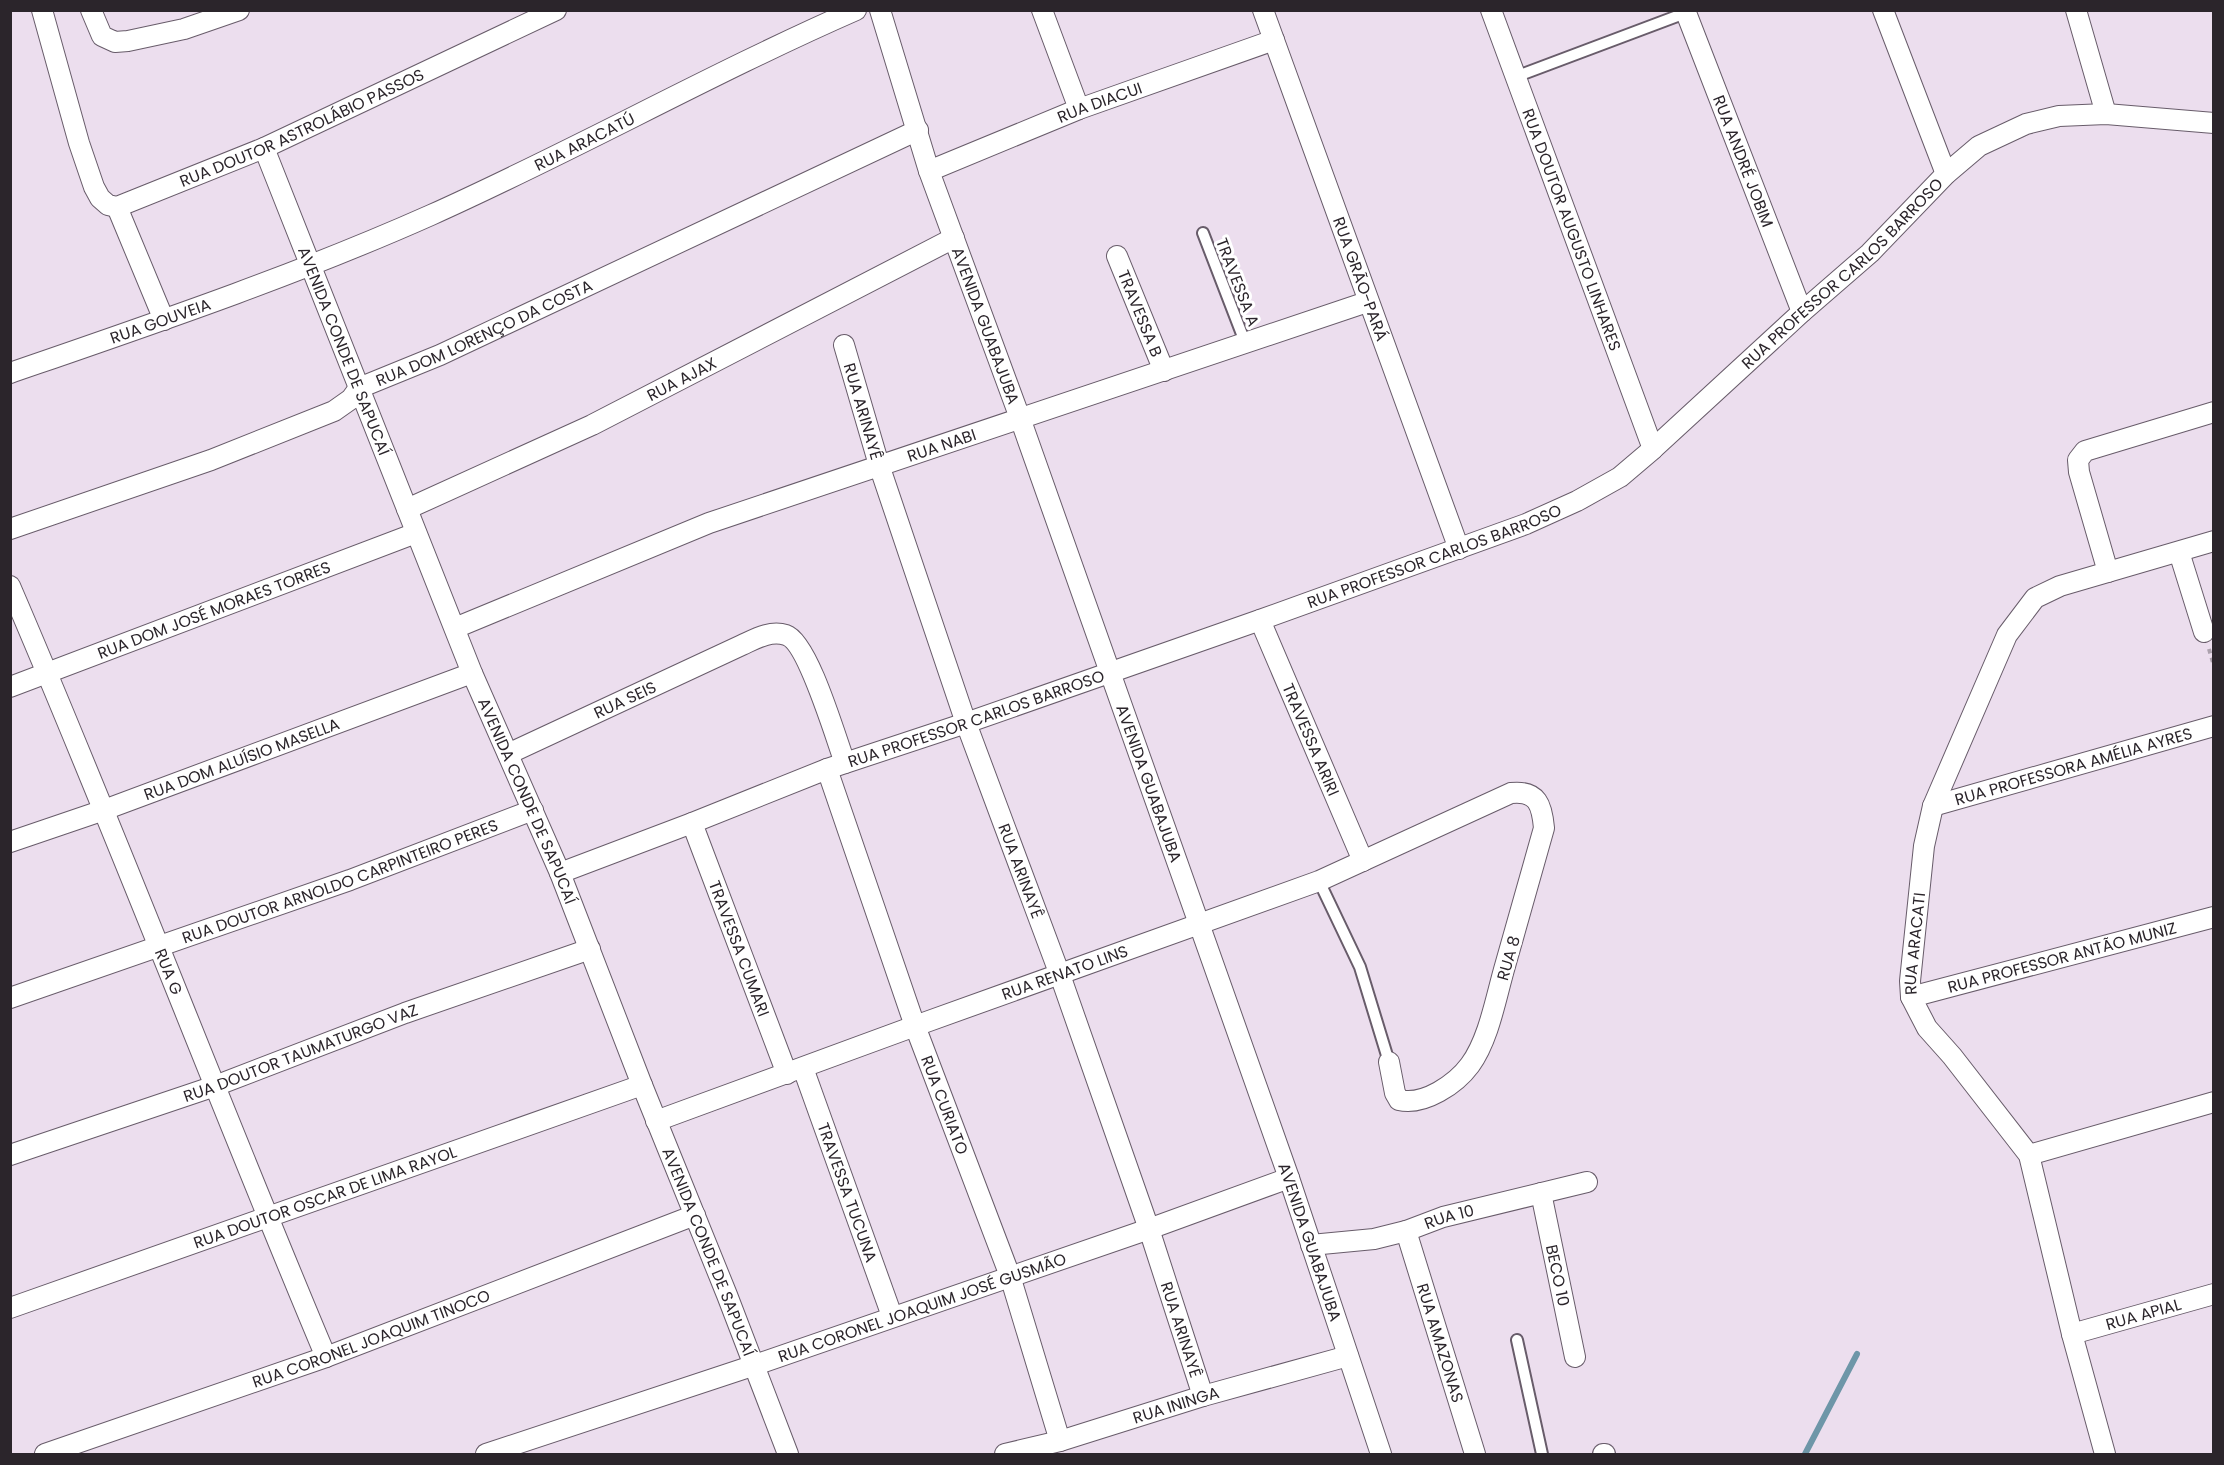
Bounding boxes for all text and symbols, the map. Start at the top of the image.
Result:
street label: RUA DOUTOR ASTROLÁBIO PASSOS [176,63,428,193]
street label: RUA DIACUI [1054,77,1145,129]
street label: RUA ANDRÉ JOBIM [1707,92,1779,231]
street label: RUA DOUTOR AUGUSTO LINHARES [1516,105,1627,354]
street label: RUA ARACATÚ [531,107,639,177]
street label: RUA PROFESSOR CARLOS BARROSO [1736,173,1948,374]
street label: RUA GRÃO-PARÁ [1327,214,1393,344]
street label: TRAVESSA A [1210,235,1265,330]
street label: AVENIDA CONDE DE SAPUCAÍ [292,243,396,459]
street label: AVENIDA GUABAJUBA [946,244,1025,408]
street label: TRAVESSA B [1112,267,1168,361]
street label: RUA DOM LORENÇO DA COSTA [372,274,596,392]
street label: RUA GOUVEIA [107,293,214,350]
street label: RUA AJAX [643,352,721,407]
street label: RUA ARINAYÊ [838,360,888,462]
street label: RUA NABI [904,423,979,468]
street label: RUA PROFESSOR CARLOS BARROSO [1304,499,1565,614]
street label: RUA DOM JOSÉ MORAES TORRES [94,555,334,665]
street label: RUA PROFESSOR CARLOS BARROSO [845,664,1108,773]
street label: RUA SEIS [590,675,660,724]
street label: TRAVESSA ARIRI [1276,680,1345,800]
street label: AVENIDA CONDE DE SAPUCAÍ [472,694,582,907]
street label: AVENIDA GUABAJUBA [1110,701,1187,866]
street label: RUA DOM ALUÍSIO MASELLA [141,712,343,806]
street label: RUA PROFESSORA AMÉLIA AYRES [1952,722,2195,811]
street label: RUA DOUTOR ARNOLDO CARPINTEIRO PERES [179,813,501,949]
street label: RUA ARINAYÊ [992,820,1049,922]
street label: TRAVESSA CUMARI [703,877,775,1020]
street label: RUA ARACATI [1899,891,1931,995]
street label: RUA PROFESSOR ANTÃO MUNIZ [1945,916,2179,999]
street label: RUA 8 [1491,933,1526,983]
street label: RUA RENATO LINS [999,939,1131,1006]
street label: RUA G [149,945,188,998]
street label: RUA DOUTOR TAUMATURGO VAZ [180,998,421,1108]
street label: RUA CURIATO [915,1052,974,1158]
street label: TRAVESSA TUCUNA [811,1119,883,1266]
street label: RUA DOUTOR OSCAR DE LIMA RAYOL [190,1140,460,1254]
street label: AVENIDA CONDE DE SAPUCAÍ [656,1144,760,1359]
street label: AVENIDA GUABAJUBA [1272,1160,1347,1325]
street label: RUA 10 [1421,1199,1477,1235]
street label: BECO 10 [1540,1242,1575,1308]
street label: RUA CORONEL JOAQUIM JOSÉ GUSMÃO [775,1247,1069,1368]
street label: RUA ARINAYÊ [1155,1279,1207,1381]
street label: RUA AMAZONAS [1411,1280,1469,1405]
street label: RUA CORONEL JOAQUIM TINOCO [249,1284,493,1394]
street label: RUA APIAL [2103,1293,2184,1336]
street label: RUA ININGA [1130,1381,1222,1429]

